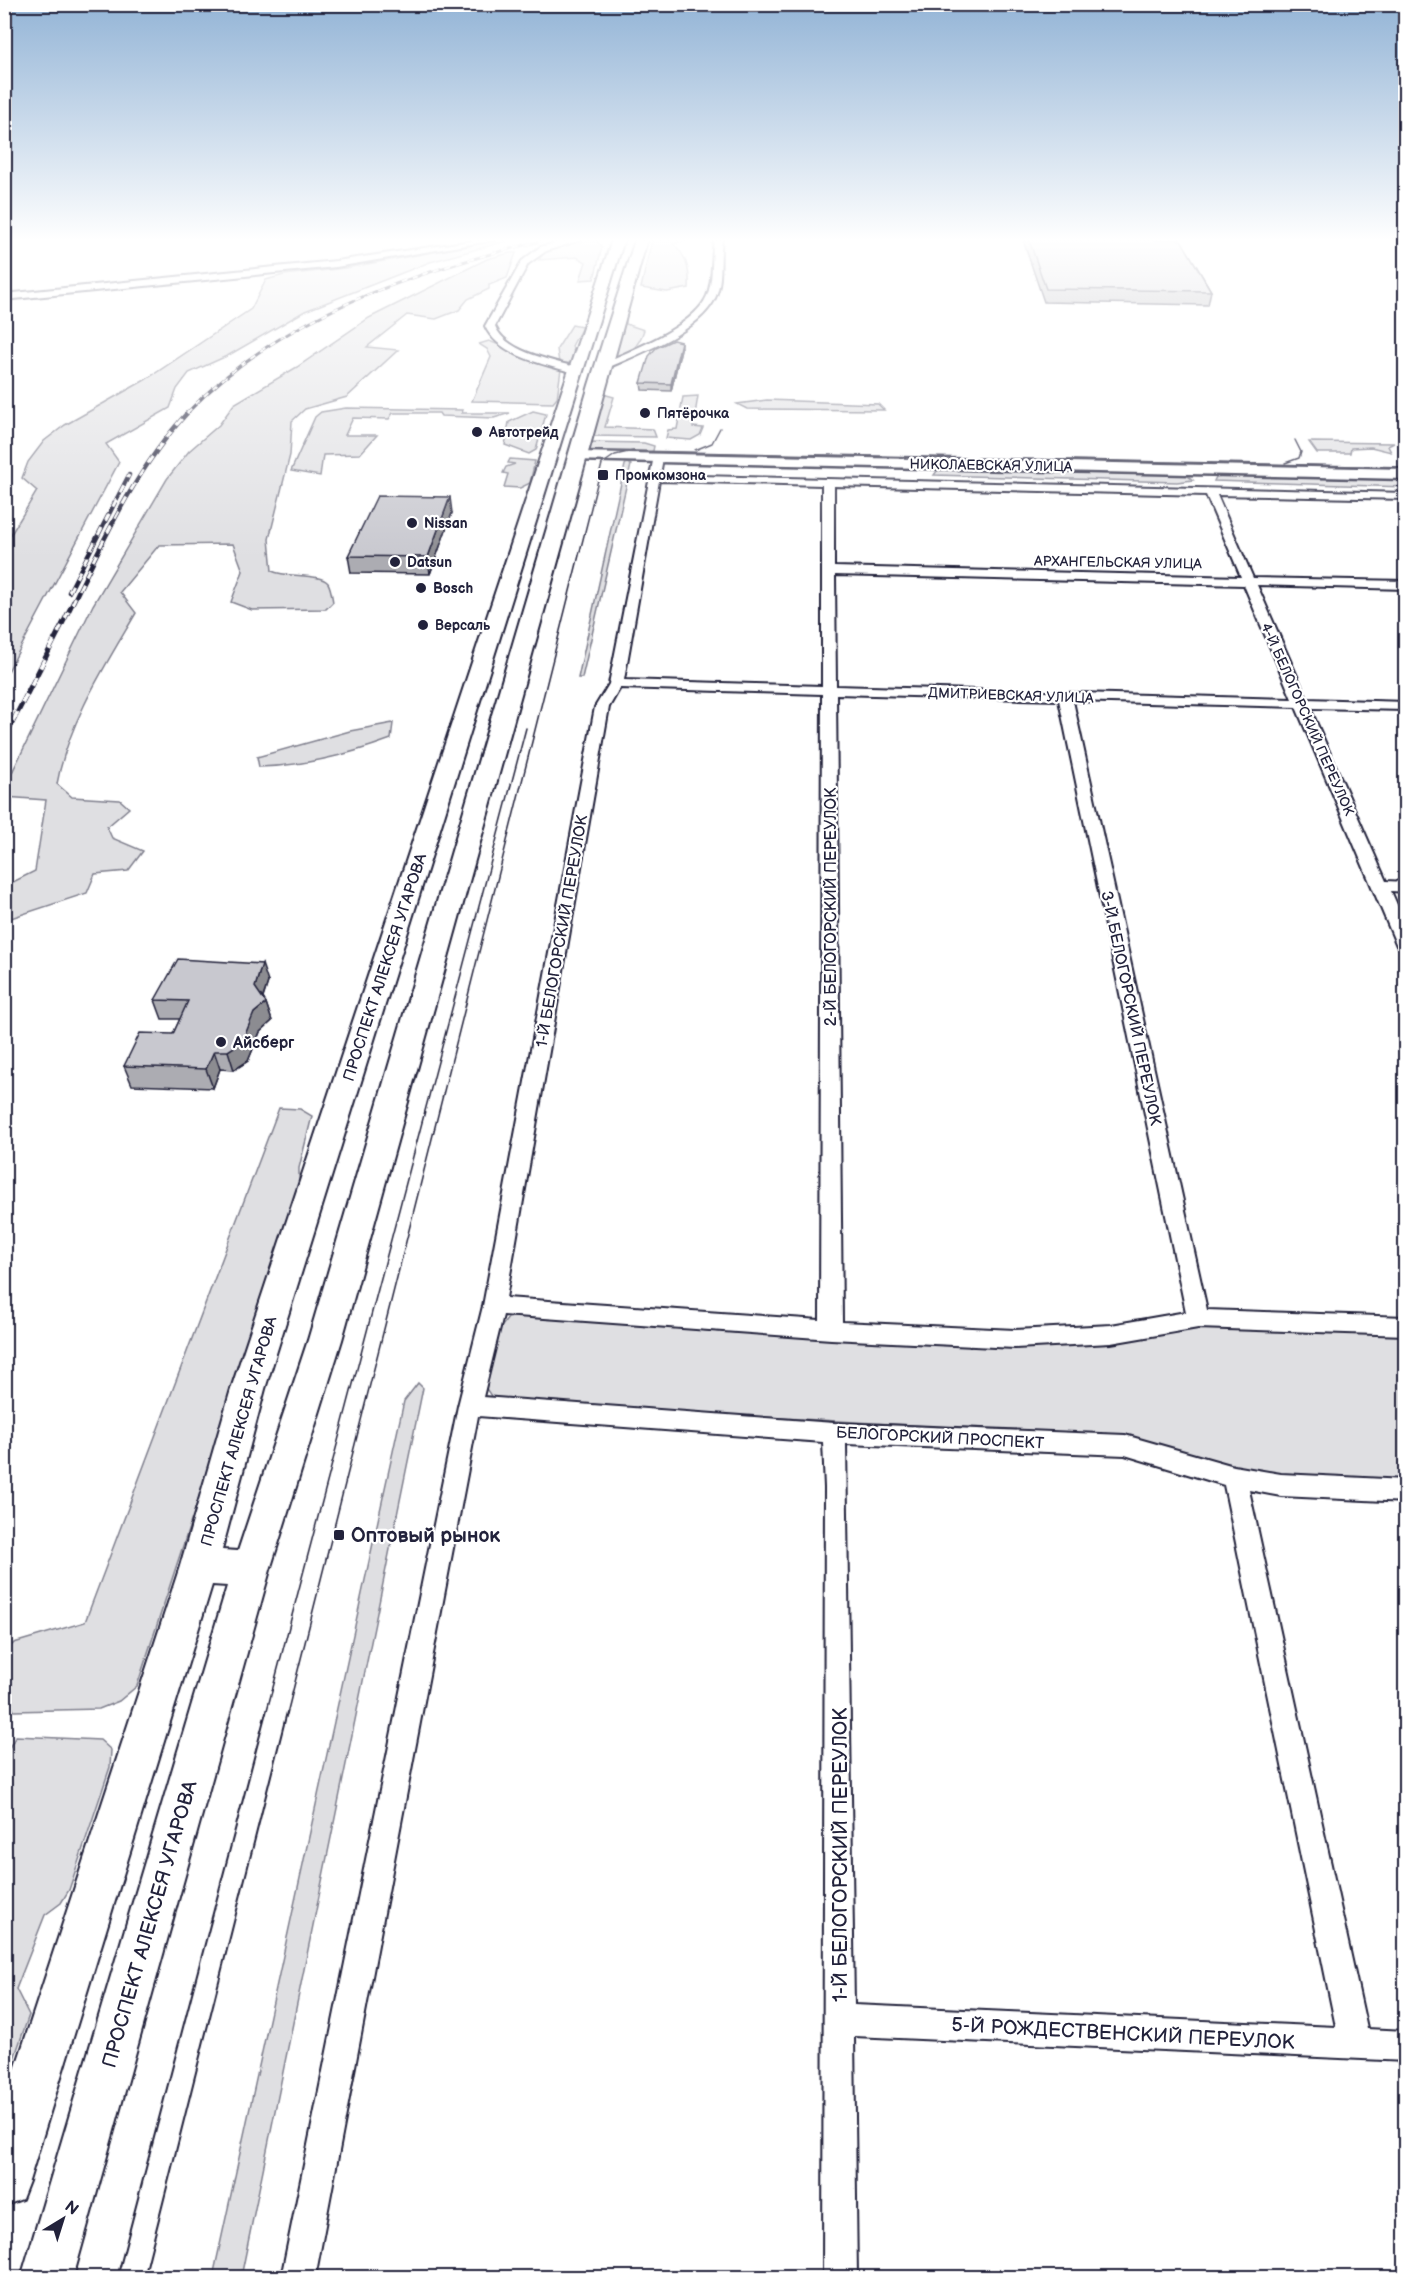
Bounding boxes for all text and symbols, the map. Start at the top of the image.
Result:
place label: Пятёрочка [657,405,730,422]
marker: Пятёрочка [638,406,652,420]
place label: Автотрейд [488,424,559,441]
marker: Автотрейд [470,425,484,439]
street label: НИКОЛАЕВСКАЯ УЛИЦА [909,456,1073,475]
place label: Промкомзона [615,467,707,484]
marker: Промкомзона [596,468,610,482]
place label: Nissan [424,515,468,532]
marker: Nissan [405,516,419,530]
street label: АРХАНГЕЛЬСКАЯ УЛИЦА [1033,553,1203,572]
place label: Datsun [407,554,452,571]
marker: Datsun [388,555,402,569]
place label: Bosch [433,580,473,597]
marker: Bosch [414,581,428,595]
place label: Версаль [435,617,491,634]
marker: Версаль [416,618,430,632]
street label: 4-Й БЕЛОГОРСКИЙ ПЕРЕУЛОК [1257,620,1358,819]
street label: ДМИТРИЕВСКАЯ УЛИЦА [928,684,1095,707]
street label: 2-Й БЕЛОГОРСКИЙ ПЕРЕУЛОК [822,787,841,1026]
street label: 1-Й БЕЛОГОРСКИЙ ПЕРЕУЛОК [533,813,592,1049]
street label: ПРОСПЕКТ АЛЕКСЕЯ УГАРОВА [340,851,431,1084]
street label: 3-Й БЕЛОГОРСКИЙ ПЕРЕУЛОК [1096,889,1165,1128]
place label: Айсберг [232,1034,295,1053]
marker: Айсберг [214,1035,228,1049]
street label: ПРОСПЕКТ АЛЕКСЕЯ УГАРОВА [197,1314,282,1549]
street label: БЕЛОГОРСКИЙ ПРОСПЕКТ [835,1424,1045,1453]
place label: Оптовый рынок [351,1524,500,1548]
marker: Оптовый рынок [332,1528,346,1542]
street label: 1-Й БЕЛОГОРСКИЙ ПЕРЕУЛОК [829,1708,853,2002]
street label: ПРОСПЕКТ АЛЕКСЕЯ УГАРОВА [97,1777,203,2071]
street label: 5-Й РОЖДЕСТВЕНСКИЙ ПЕРЕУЛОК [951,2013,1295,2055]
north arrow [33,2189,93,2249]
text: N [61,2197,82,2220]

